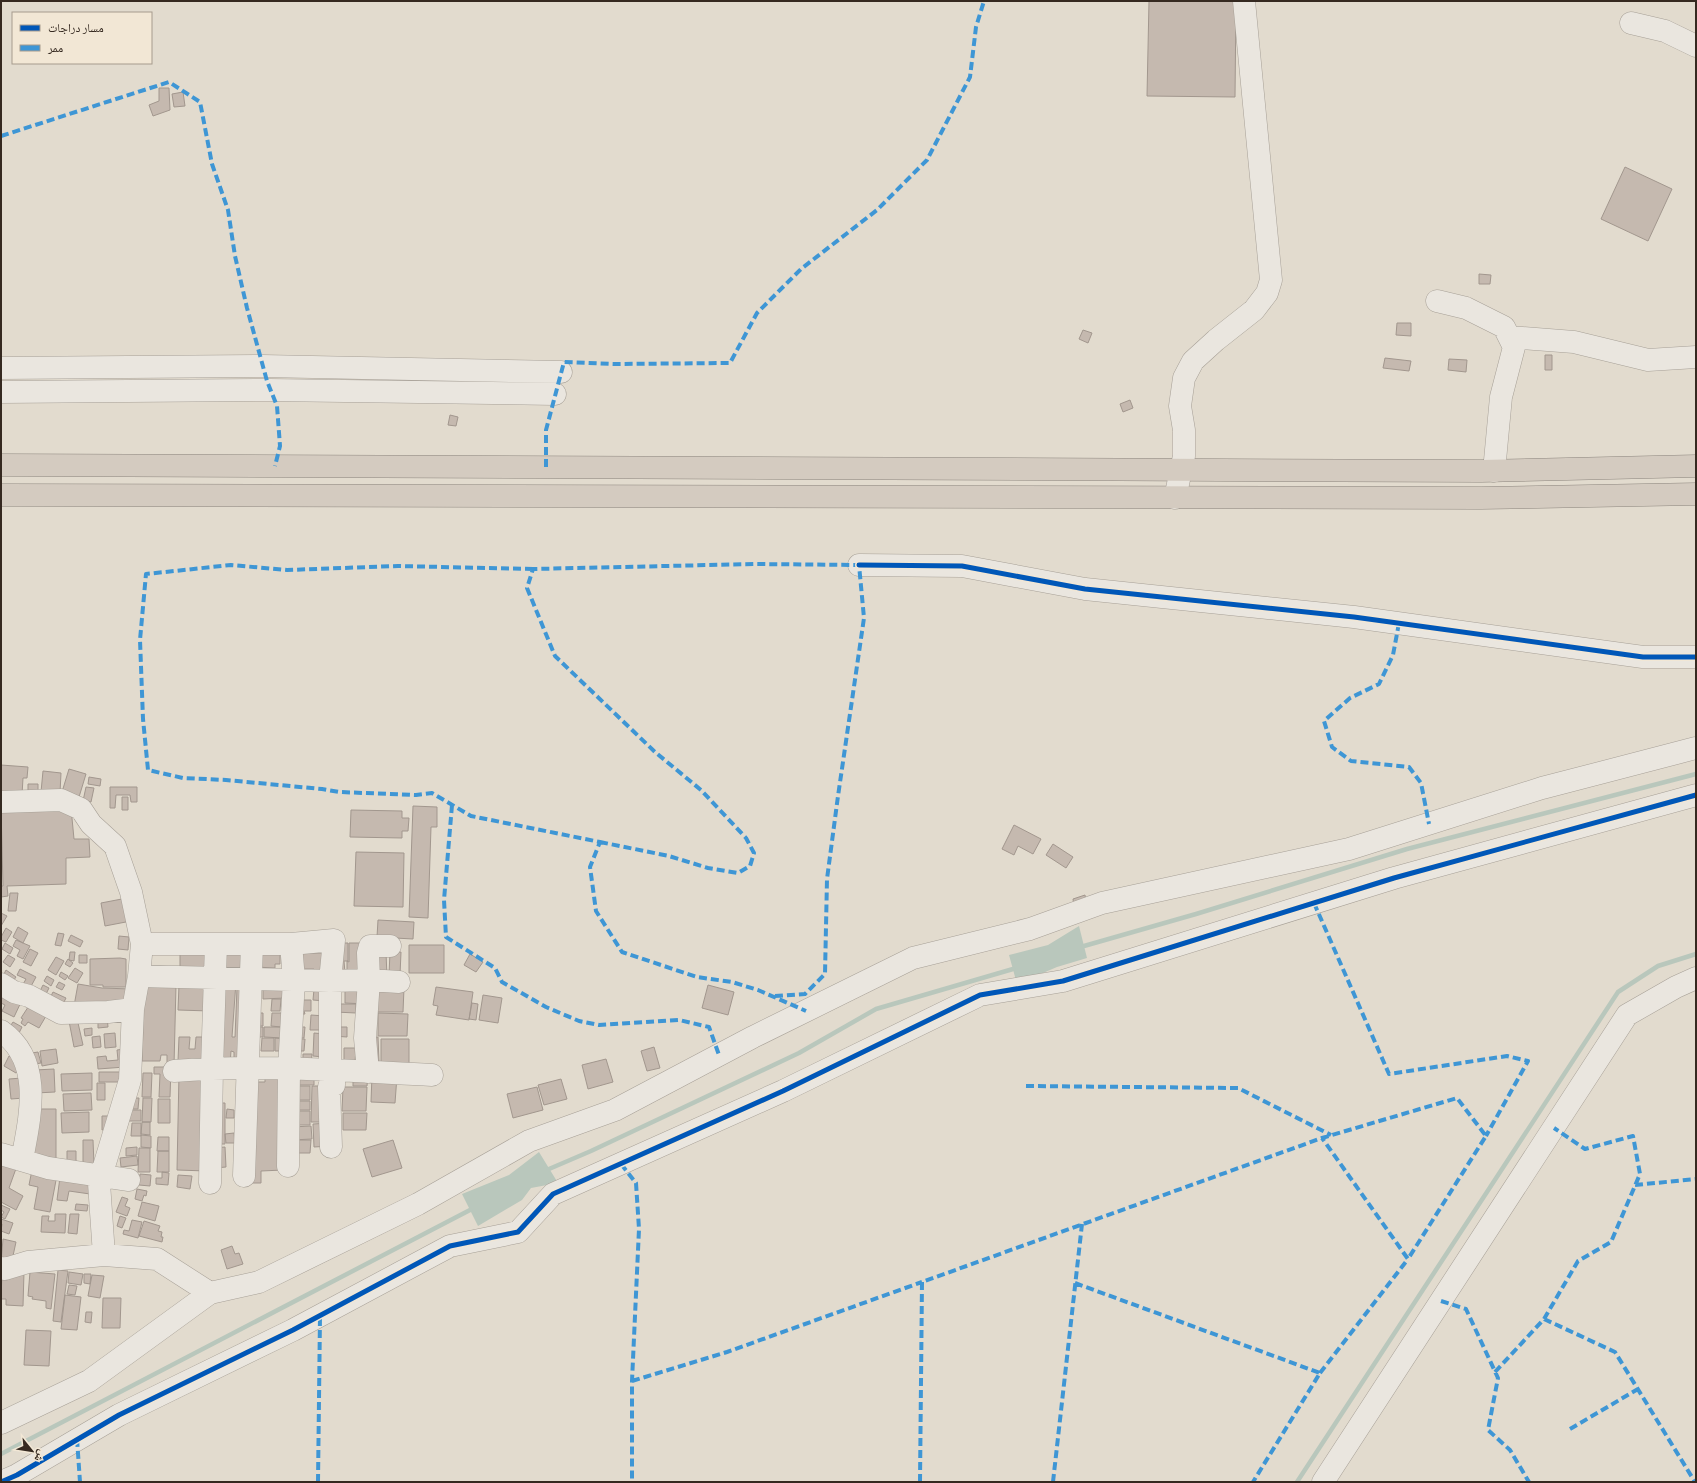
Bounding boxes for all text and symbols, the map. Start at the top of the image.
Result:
legend [12,12,152,64]
text: مسار دراجات [48,21,104,35]
text: ممر [47,41,63,55]
north arrow [12,1431,52,1471]
text: ش [31,1447,49,1464]

